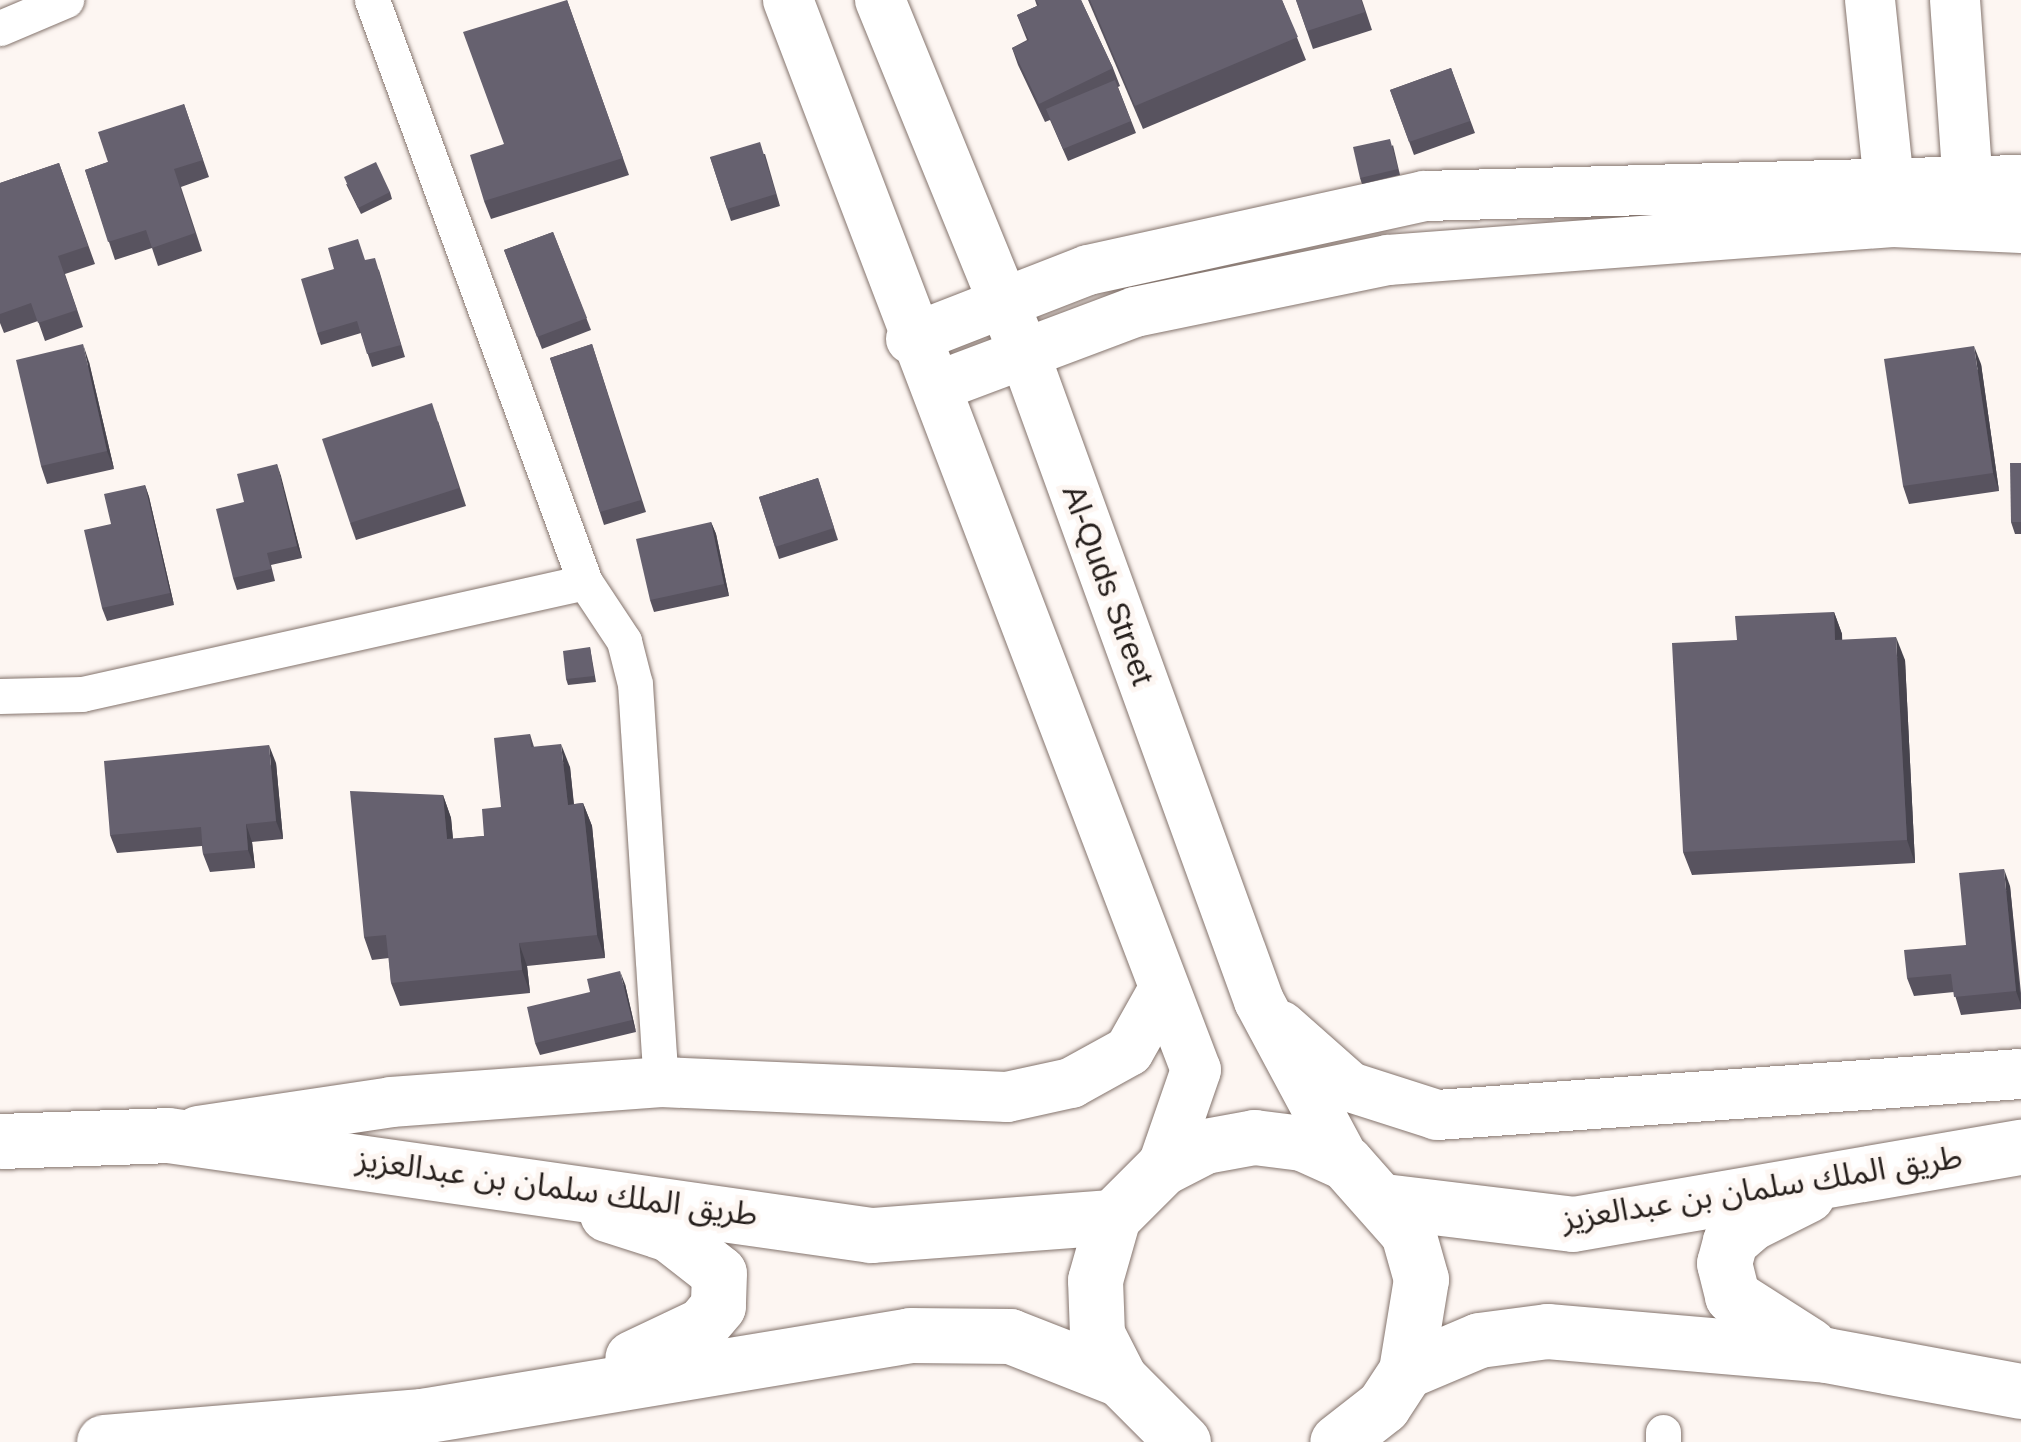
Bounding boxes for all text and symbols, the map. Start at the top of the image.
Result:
street label: Al-Quds Street [1054,480,1162,690]
street label: طريق الملك سلمان بن عبدالعزيز [1559,1137,1965,1239]
street label: طريق الملك سلمان بن عبدالعزيز [354,1140,760,1234]

